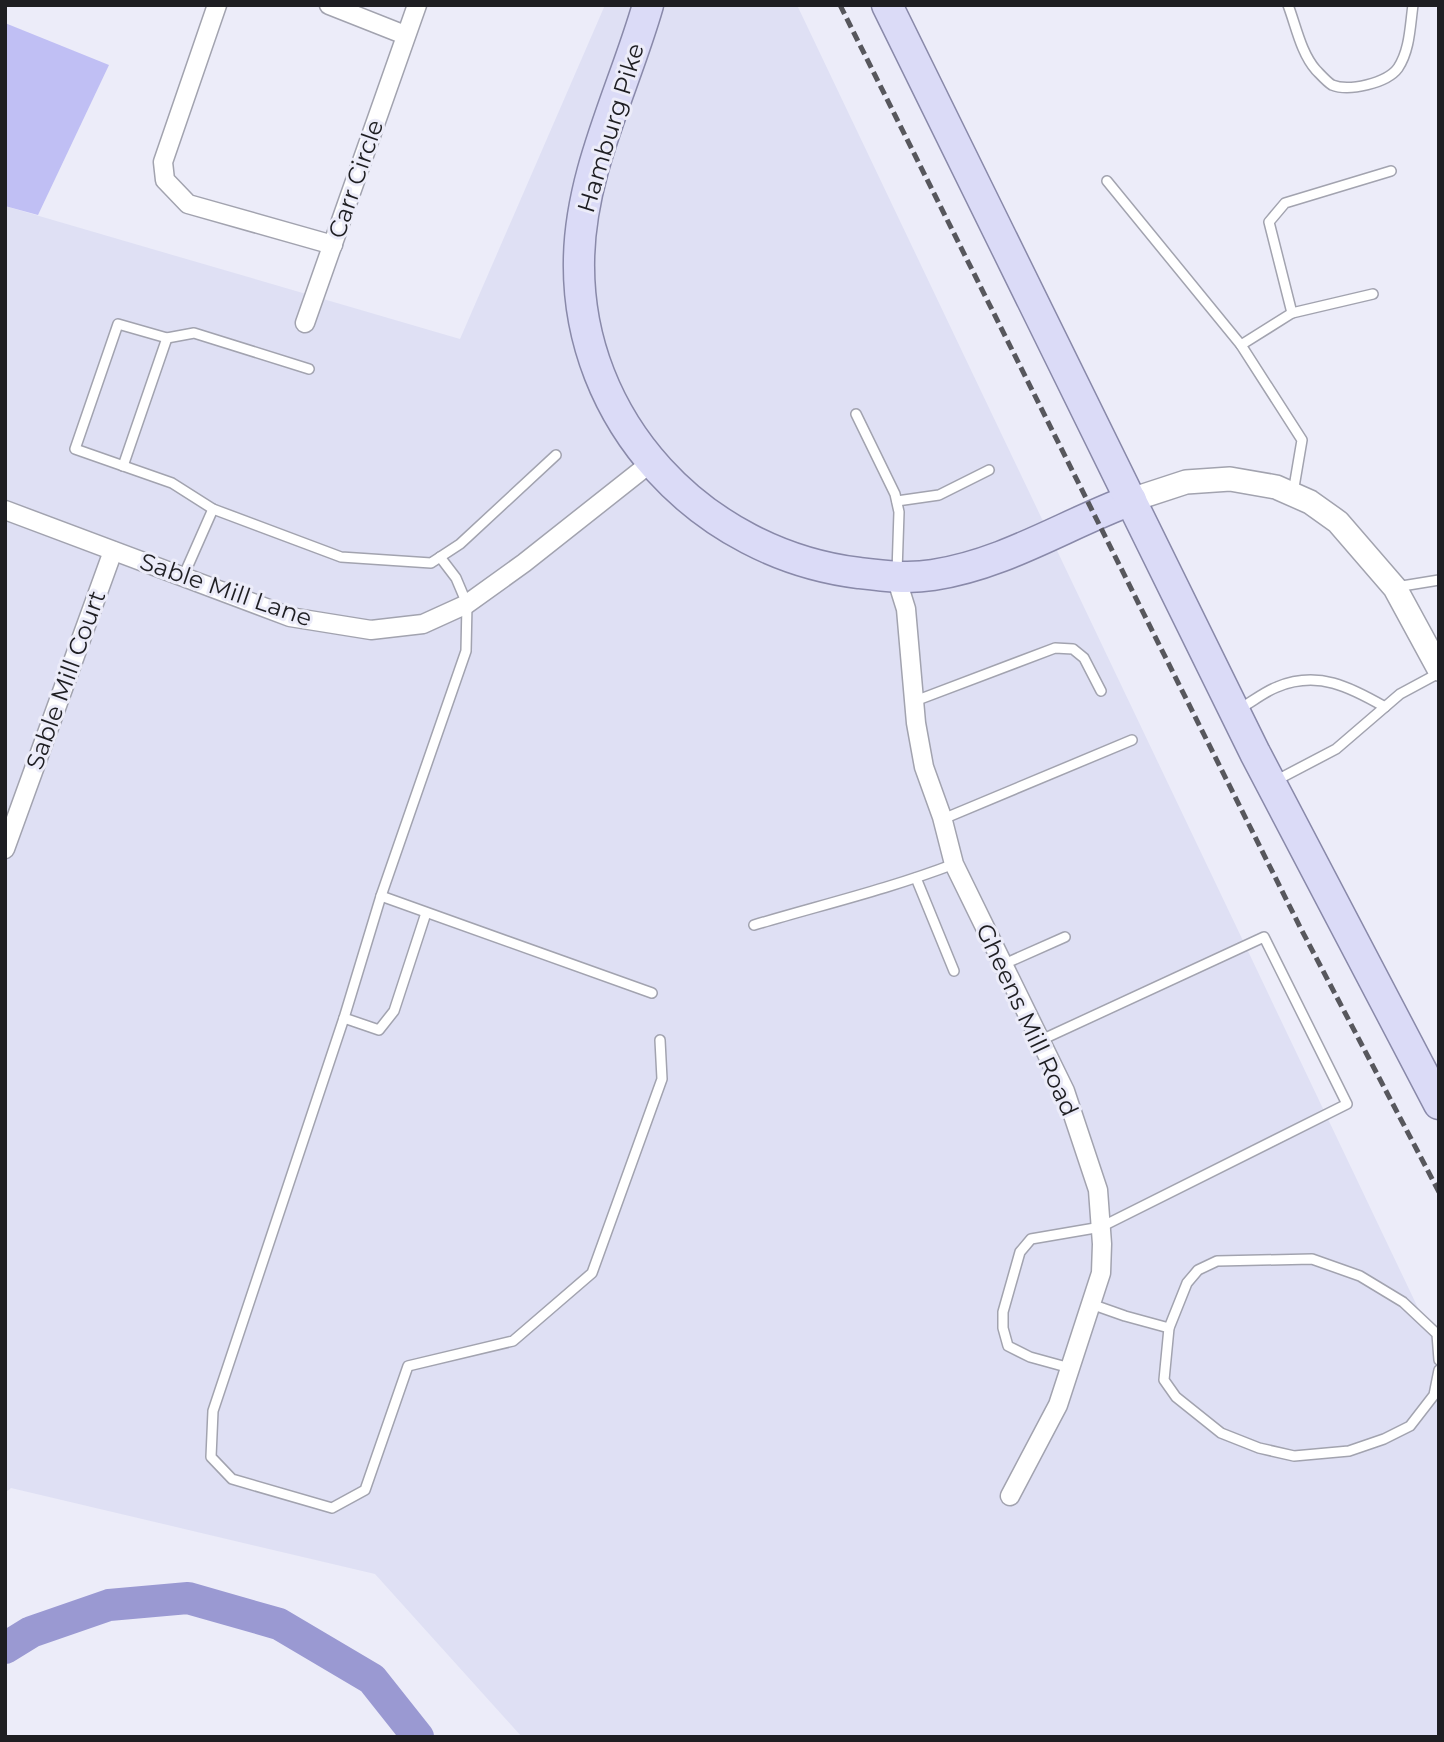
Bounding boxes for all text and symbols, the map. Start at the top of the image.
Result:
street label: Hamburg Pike [571,40,650,216]
street label: Carr Circle [322,116,389,242]
street label: Sable Mill Lane [136,547,316,633]
street label: Sable Mill Court [20,586,111,773]
street label: Gheens Mill Road [970,919,1085,1121]

